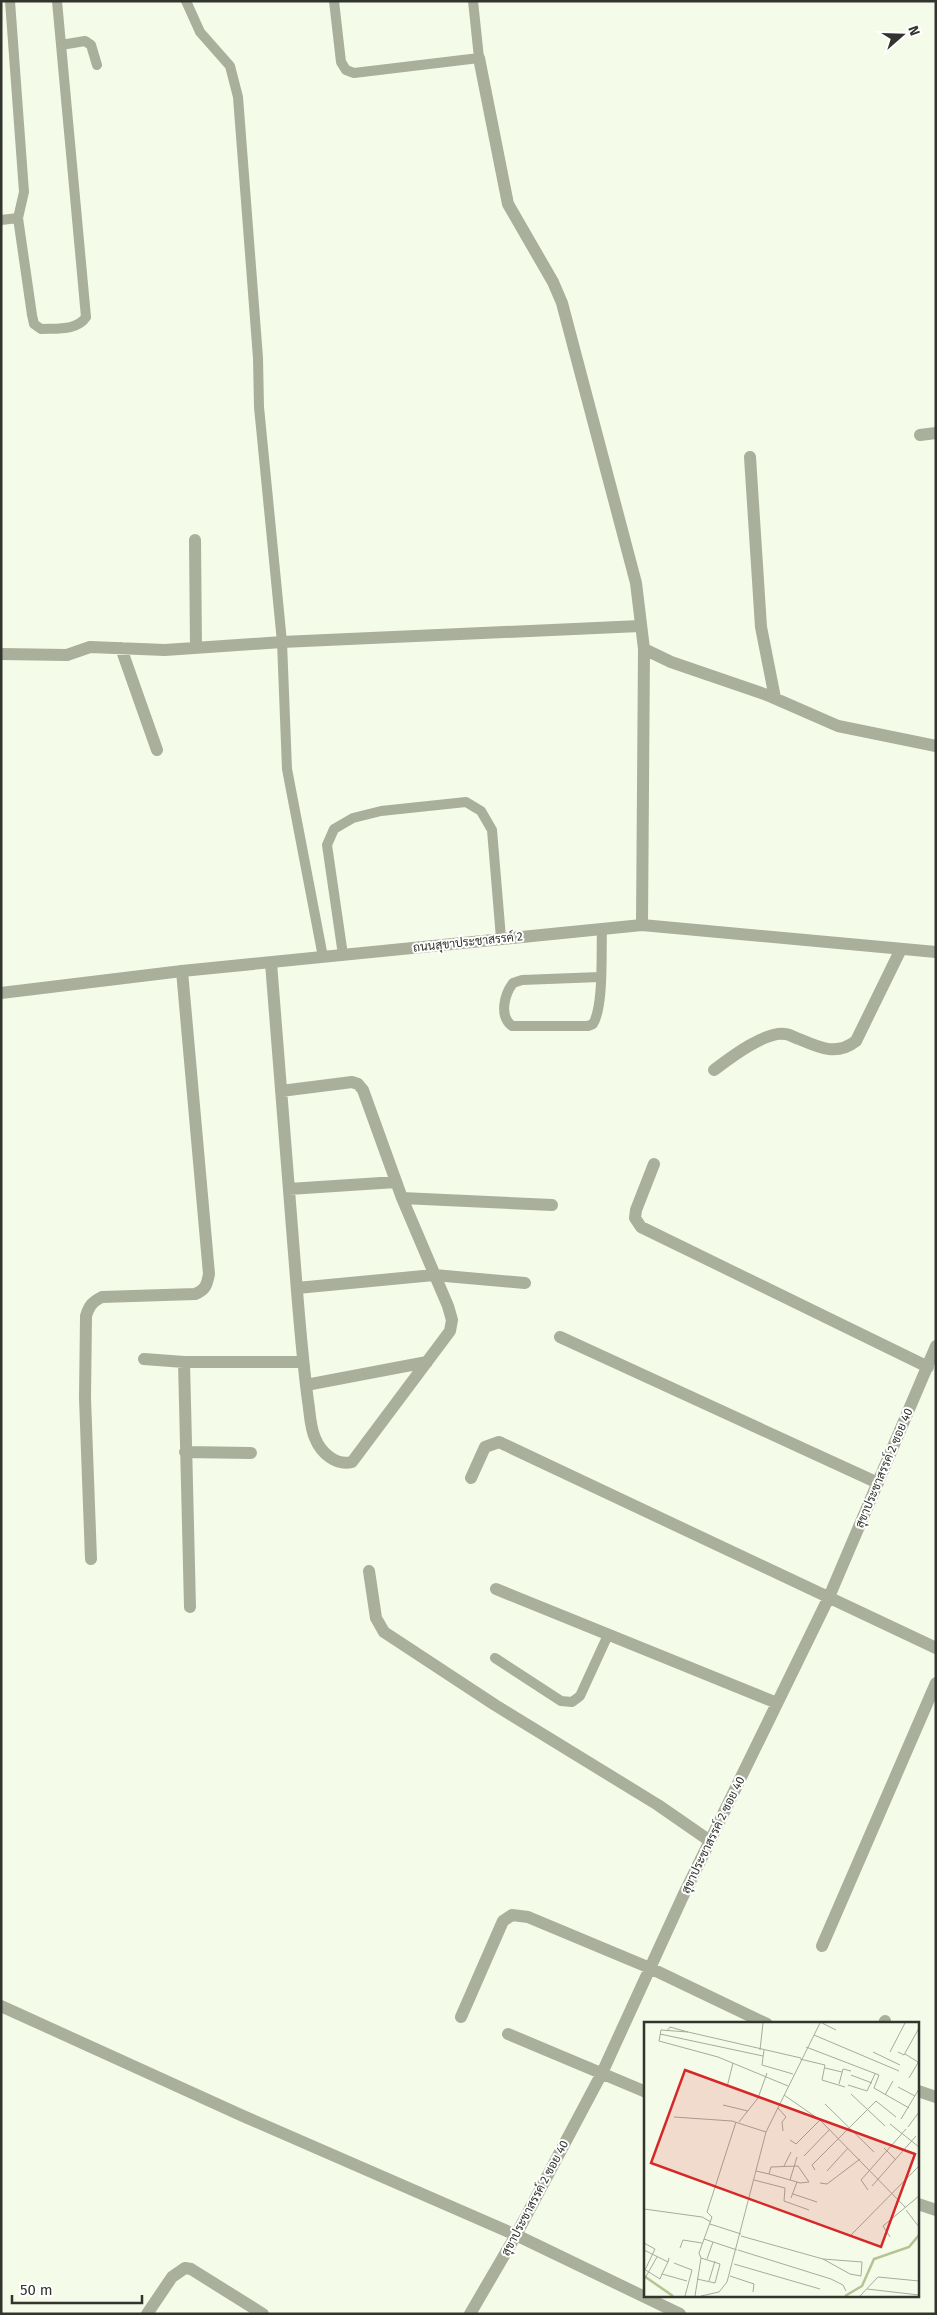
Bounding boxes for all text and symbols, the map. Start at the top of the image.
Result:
north arrow [877,10,927,60]
text: N [904,23,923,38]
street label: ถนนสุขาประชาสรรค์ 2 [412,928,524,957]
street label: สุขาประชาสรรค์ 2 ซอย 40 [851,1405,918,1531]
street label: สุขาประชาสรรค์ 2 ซอย 40 [678,1773,749,1897]
inset map [644,2022,920,2298]
street label: สุขาประชาสรรค์ 2 ซอย 40 [498,2137,573,2259]
scale bar [12,2272,142,2304]
text: 50 m [20,2281,53,2299]

